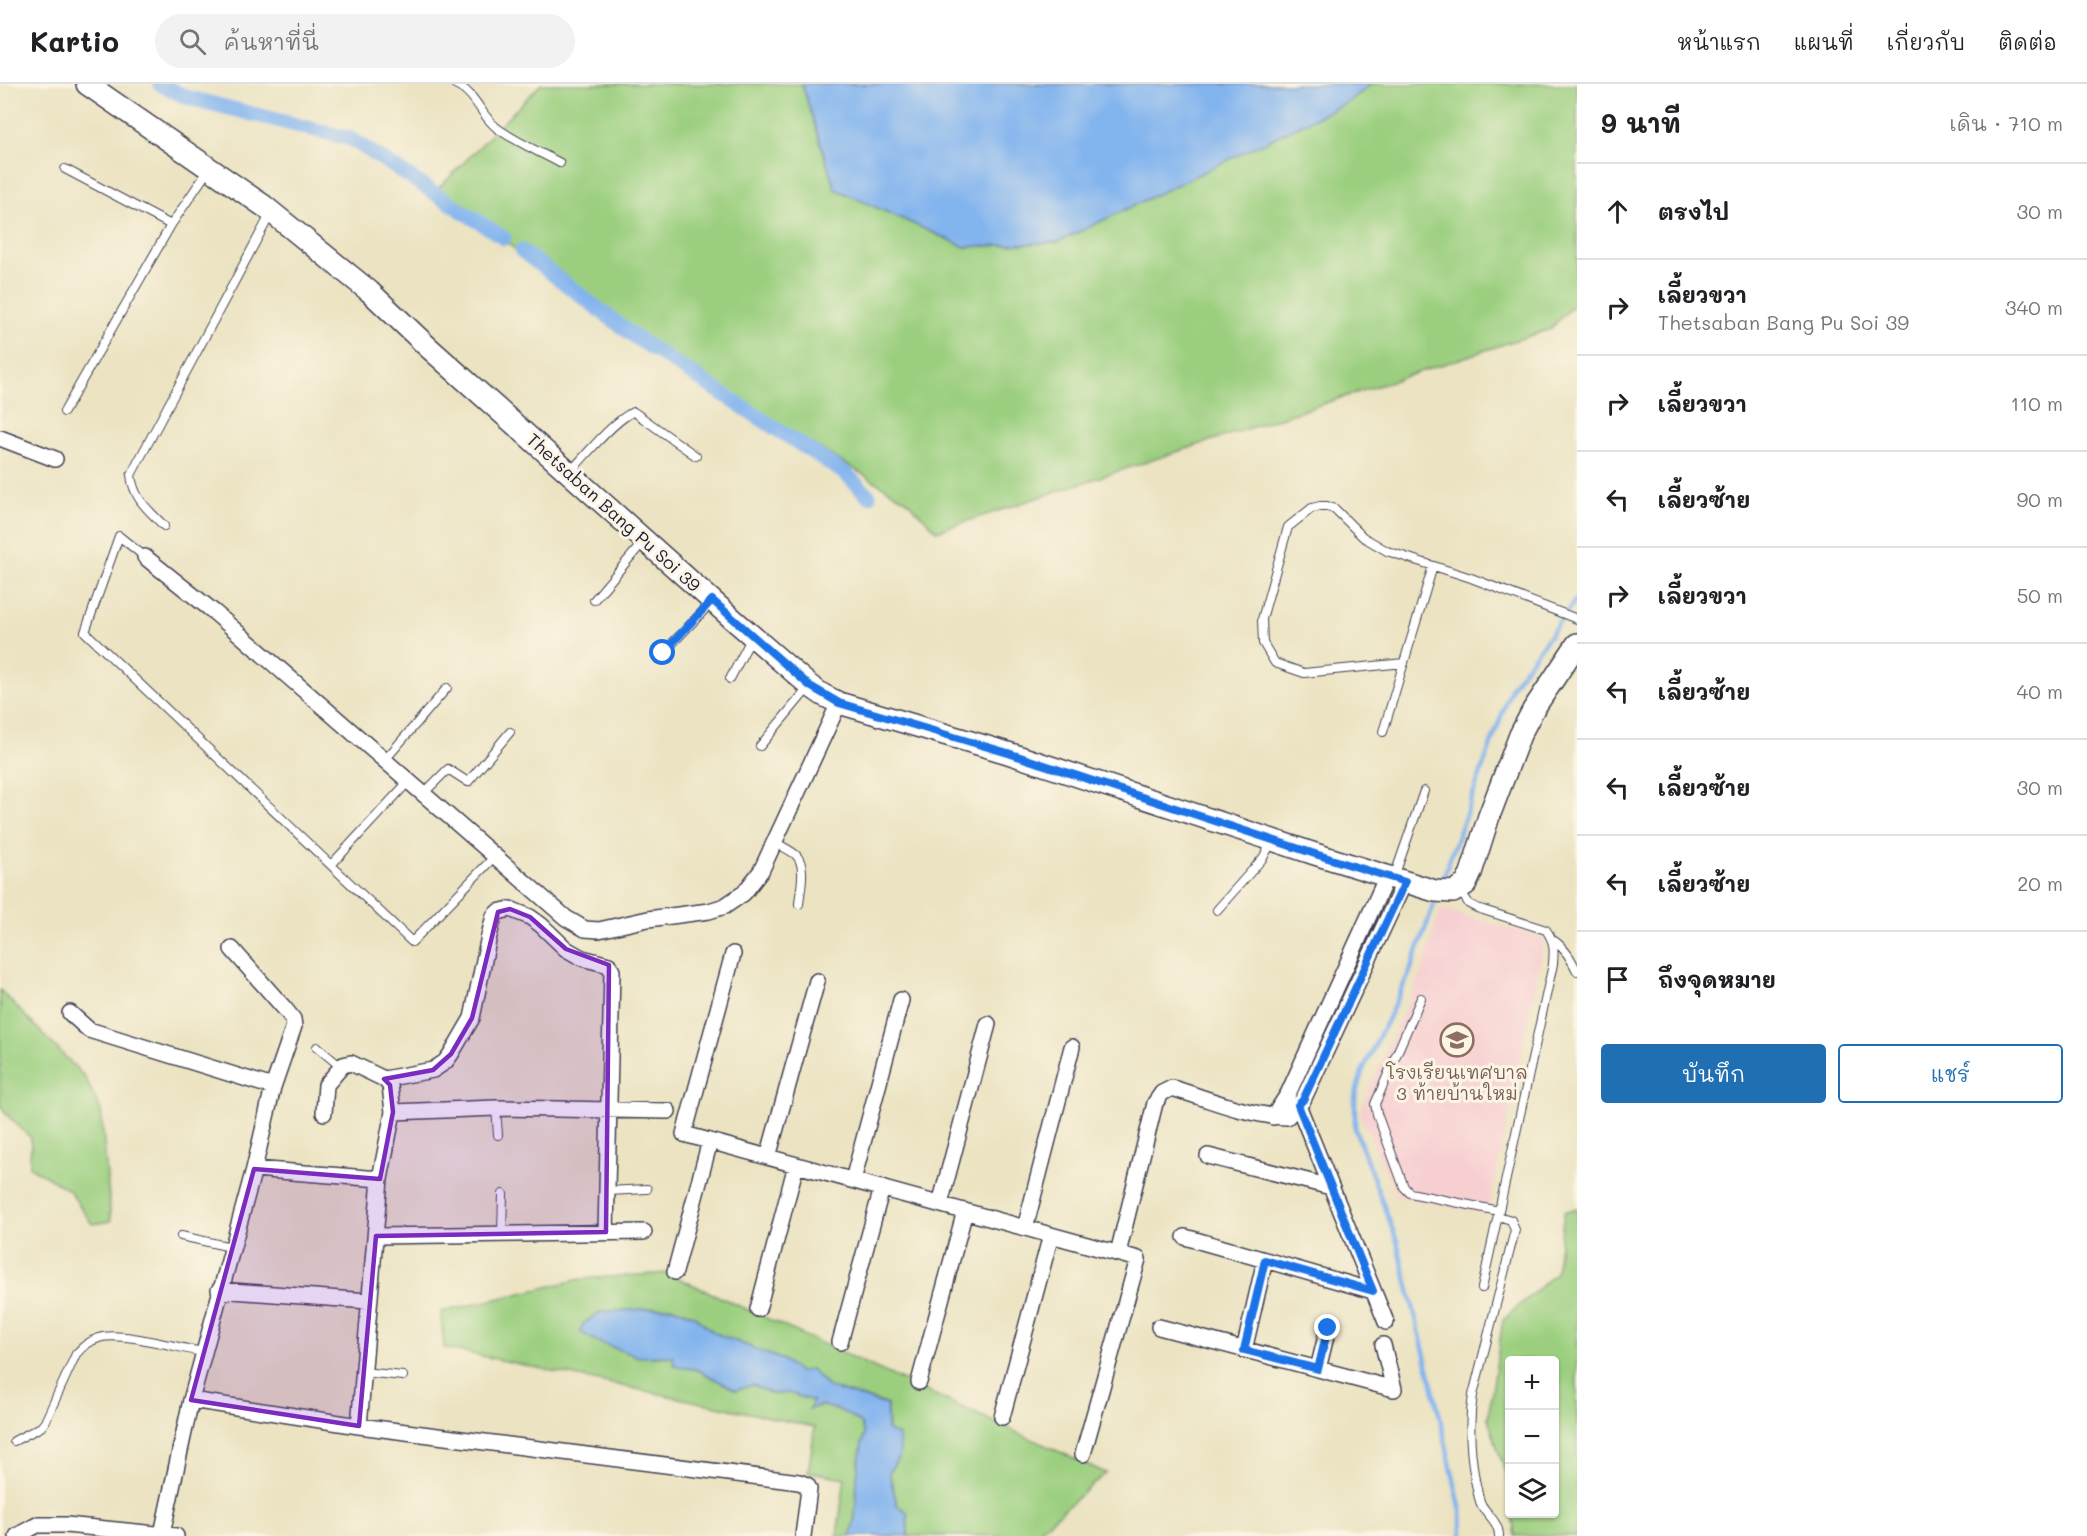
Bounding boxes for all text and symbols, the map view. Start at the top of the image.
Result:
search box [155,14,575,68]
text: Kartio [30,23,119,59]
icon: search [176,25,209,58]
text: ค้นหาที่นี่ [224,27,319,56]
text: หน้าแรก [1677,28,1761,55]
text: แผนที่ [1794,28,1854,55]
text: เกี่ยวกับ [1887,28,1965,55]
text: ติดต่อ [1998,28,2057,55]
text: 9 นาที [1601,106,1681,140]
text: เดิน · 710 m [1950,110,2063,136]
icon: ahead [1601,195,1634,228]
text: ตรงไป [1658,197,1729,226]
text: 30 m [2017,198,2063,224]
text: เลี้ยวขวา [1658,280,1747,309]
icon: right [1601,291,1634,324]
text: 340 m [2005,294,2063,320]
text: Thetsaban Bang Pu Soi 39 [1658,309,1909,335]
icon: right [1601,387,1634,420]
text: เลี้ยวขวา [1658,389,1747,418]
text: 110 m [2010,390,2063,416]
street label: Thetsaban Bang Pu Soi 39 [522,427,706,597]
icon: left [1601,483,1634,516]
text: เลี้ยวซ้าย [1658,485,1750,514]
text: 90 m [2017,486,2063,512]
icon: right [1601,579,1634,612]
text: เลี้ยวขวา [1658,581,1747,610]
text: 50 m [2017,582,2063,608]
route start [649,639,675,665]
icon: left [1601,675,1634,708]
text: เลี้ยวซ้าย [1658,677,1750,706]
text: 40 m [2017,678,2063,704]
icon: left [1601,771,1634,804]
text: เลี้ยวซ้าย [1658,773,1750,802]
text: 30 m [2017,774,2063,800]
icon: left [1601,867,1634,900]
text: เลี้ยวซ้าย [1658,869,1750,898]
text: 20 m [2017,870,2063,896]
icon: arrive [1601,963,1634,996]
text: ถึงจุดหมาย [1658,965,1776,994]
school or university icon: โรงเรียนเทศบาล 3 ท้ายบ้านใหม่ [1439,1022,1475,1058]
button: บันทึก [1601,1044,1826,1103]
button: แชร์ [1838,1044,2063,1103]
place label: โรงเรียนเทศบาล 3 ท้ายบ้านใหม่ [1385,1060,1528,1105]
route end [1314,1314,1340,1340]
map controls [1505,1356,1559,1518]
button: + [1505,1356,1559,1410]
button: − [1505,1410,1559,1464]
button: layers [1505,1464,1559,1518]

